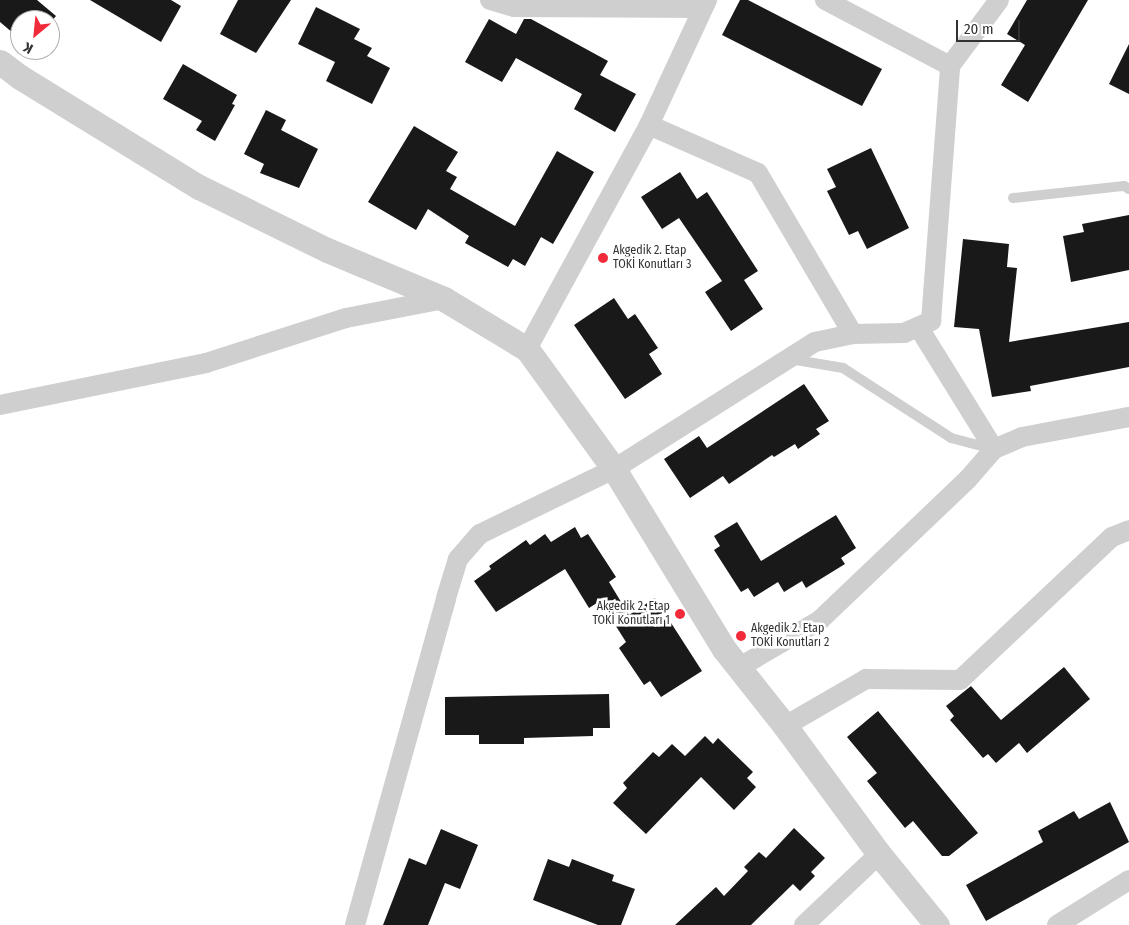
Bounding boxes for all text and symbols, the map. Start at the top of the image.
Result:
north arrow [10,10,60,60]
scale bar [959,10,1023,42]
text: 20 m [964,20,994,38]
text: K [21,38,36,57]
place label: Akgedik 2. Etap TOKİ Konutları 3 [613,244,691,272]
marker: Akgedik 2. Etap TOKİ Konutları 3 [597,252,609,264]
place label: Akgedik 2. Etap TOKİ Konutları 1 [592,600,670,628]
marker: Akgedik 2. Etap TOKİ Konutları 1 [674,608,686,620]
place label: Akgedik 2. Etap TOKİ Konutları 2 [751,622,829,650]
marker: Akgedik 2. Etap TOKİ Konutları 2 [735,630,747,642]

